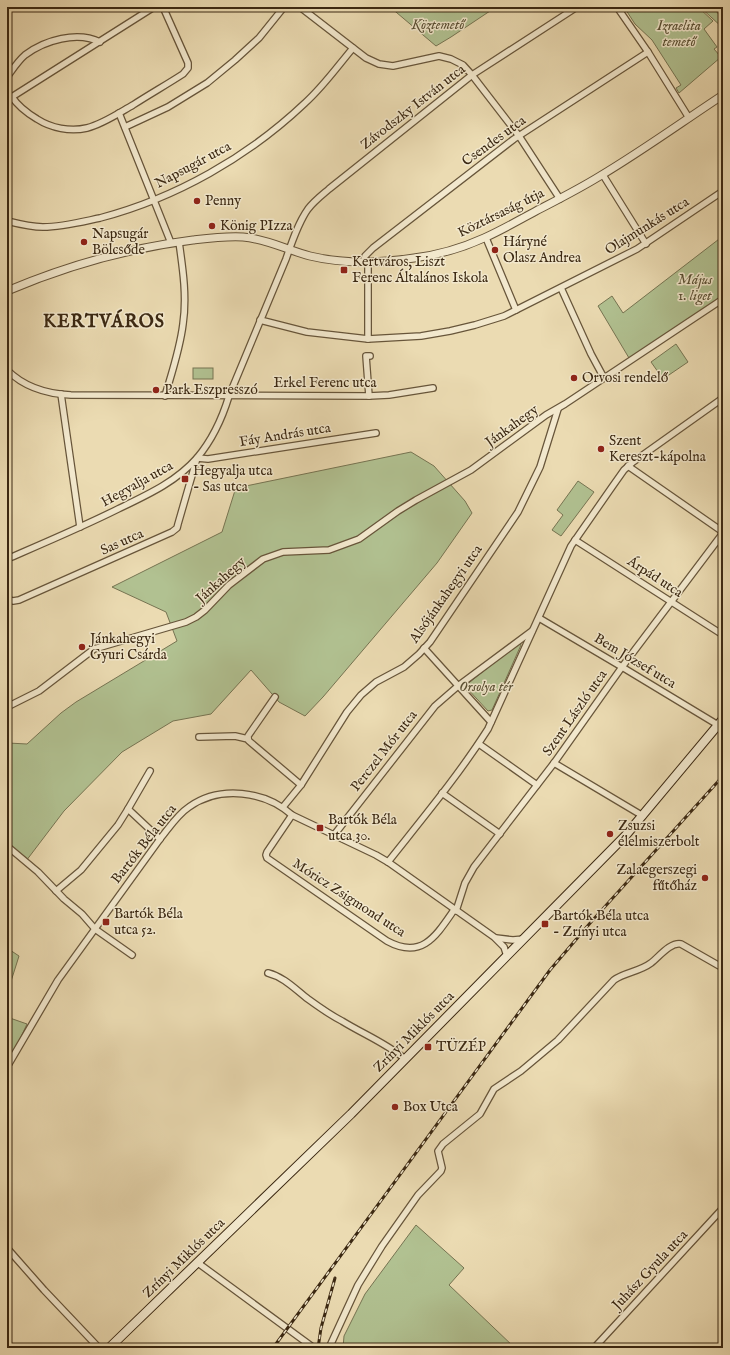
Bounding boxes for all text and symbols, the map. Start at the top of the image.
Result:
park label: Köztemető [411,16,466,34]
park label: Izraelita temető [656,17,701,51]
street label: Závodszky István utca [357,60,470,154]
street label: Csendes utca [458,111,530,170]
street label: Napsugár utca [152,137,235,193]
street label: Köztársaság útja [455,184,548,242]
place label: Penny [205,192,241,210]
street label: Olajmunkás utca [602,192,693,259]
marker: Penny [192,196,202,206]
place label: König PIzza [220,217,294,235]
marker: König PIzza [207,221,217,231]
place label: Napsugár Bölcsőde [92,225,148,259]
place label: Háryné Olasz Andrea [503,233,582,267]
marker: Napsugár Bölcsőde [79,237,89,247]
marker: Háryné Olasz Andrea [490,245,500,255]
place label: Kertváros, Liszt Ferenc Általános Iskola [352,253,489,287]
marker: Kertváros, Liszt Ferenc Általános Iskola [339,265,349,275]
park label: Május 1. liget [678,271,713,306]
district label: KERTVÁROS [43,309,165,334]
place label: Orvosi rendelő [582,369,669,387]
marker: Orvosi rendelő [569,373,579,383]
street label: Erkel Ferenc utca [274,374,377,392]
place label: Park Eszpresszó [164,381,258,399]
marker: Park Eszpresszó [151,385,161,395]
street label: Jánkahegy [480,401,542,452]
street label: Fáy András utca [238,419,333,451]
place label: Szent Kereszt-kápolna [609,432,707,466]
marker: Szent Kereszt-kápolna [596,444,606,454]
street label: Hegyalja utca [98,456,177,511]
place label: Hegyalja utca - Sas utca [193,462,273,496]
marker: Hegyalja utca - Sas utca [180,474,190,484]
street label: Sas utca [98,524,147,559]
street label: Alsójánkahegyi utca [405,541,487,647]
street label: Árpád utca [623,551,688,602]
street label: Jánkahegy [191,553,250,608]
street label: Bem József utca [591,629,680,693]
place label: Jánkahegyi Gyuri Csárda [88,630,168,664]
marker: Jánkahegyi Gyuri Csárda [77,642,87,652]
street label: Szent László utca [539,666,612,760]
park label: Orsolya tér [459,678,514,696]
street label: Perczel Mór utca [347,706,422,795]
street label: Bartók Béla utca [107,800,181,887]
place label: Bartók Béla utca 30. [328,811,398,845]
place label: Zsuzsi élelmiszerbolt [618,817,700,851]
marker: Bartók Béla utca 30. [315,823,325,833]
marker: Zsuzsi élelmiszerbolt [605,829,615,839]
street label: Móricz Zsigmond utca [289,855,410,942]
place label: Zalaegerszegi fűtőház [616,861,698,895]
marker: Zalaegerszegi fűtőház [700,873,710,883]
place label: Bartók Béla utca 52. [114,905,184,939]
place label: Bartók Béla utca - Zrínyi utca [553,907,650,941]
marker: Bartók Béla utca 52. [101,917,111,927]
marker: Bartók Béla utca - Zrínyi utca [540,919,550,929]
street label: Zrínyi Miklós utca [370,987,459,1076]
place label: TÜZÉP [436,1037,486,1056]
marker: TÜZÉP [423,1042,433,1052]
place label: Box Utca [403,1098,459,1116]
marker: Box Utca [390,1102,400,1112]
street label: Zrínyi Miklós utca [139,1214,230,1302]
street label: Juhász Gyula utca [607,1226,692,1315]

